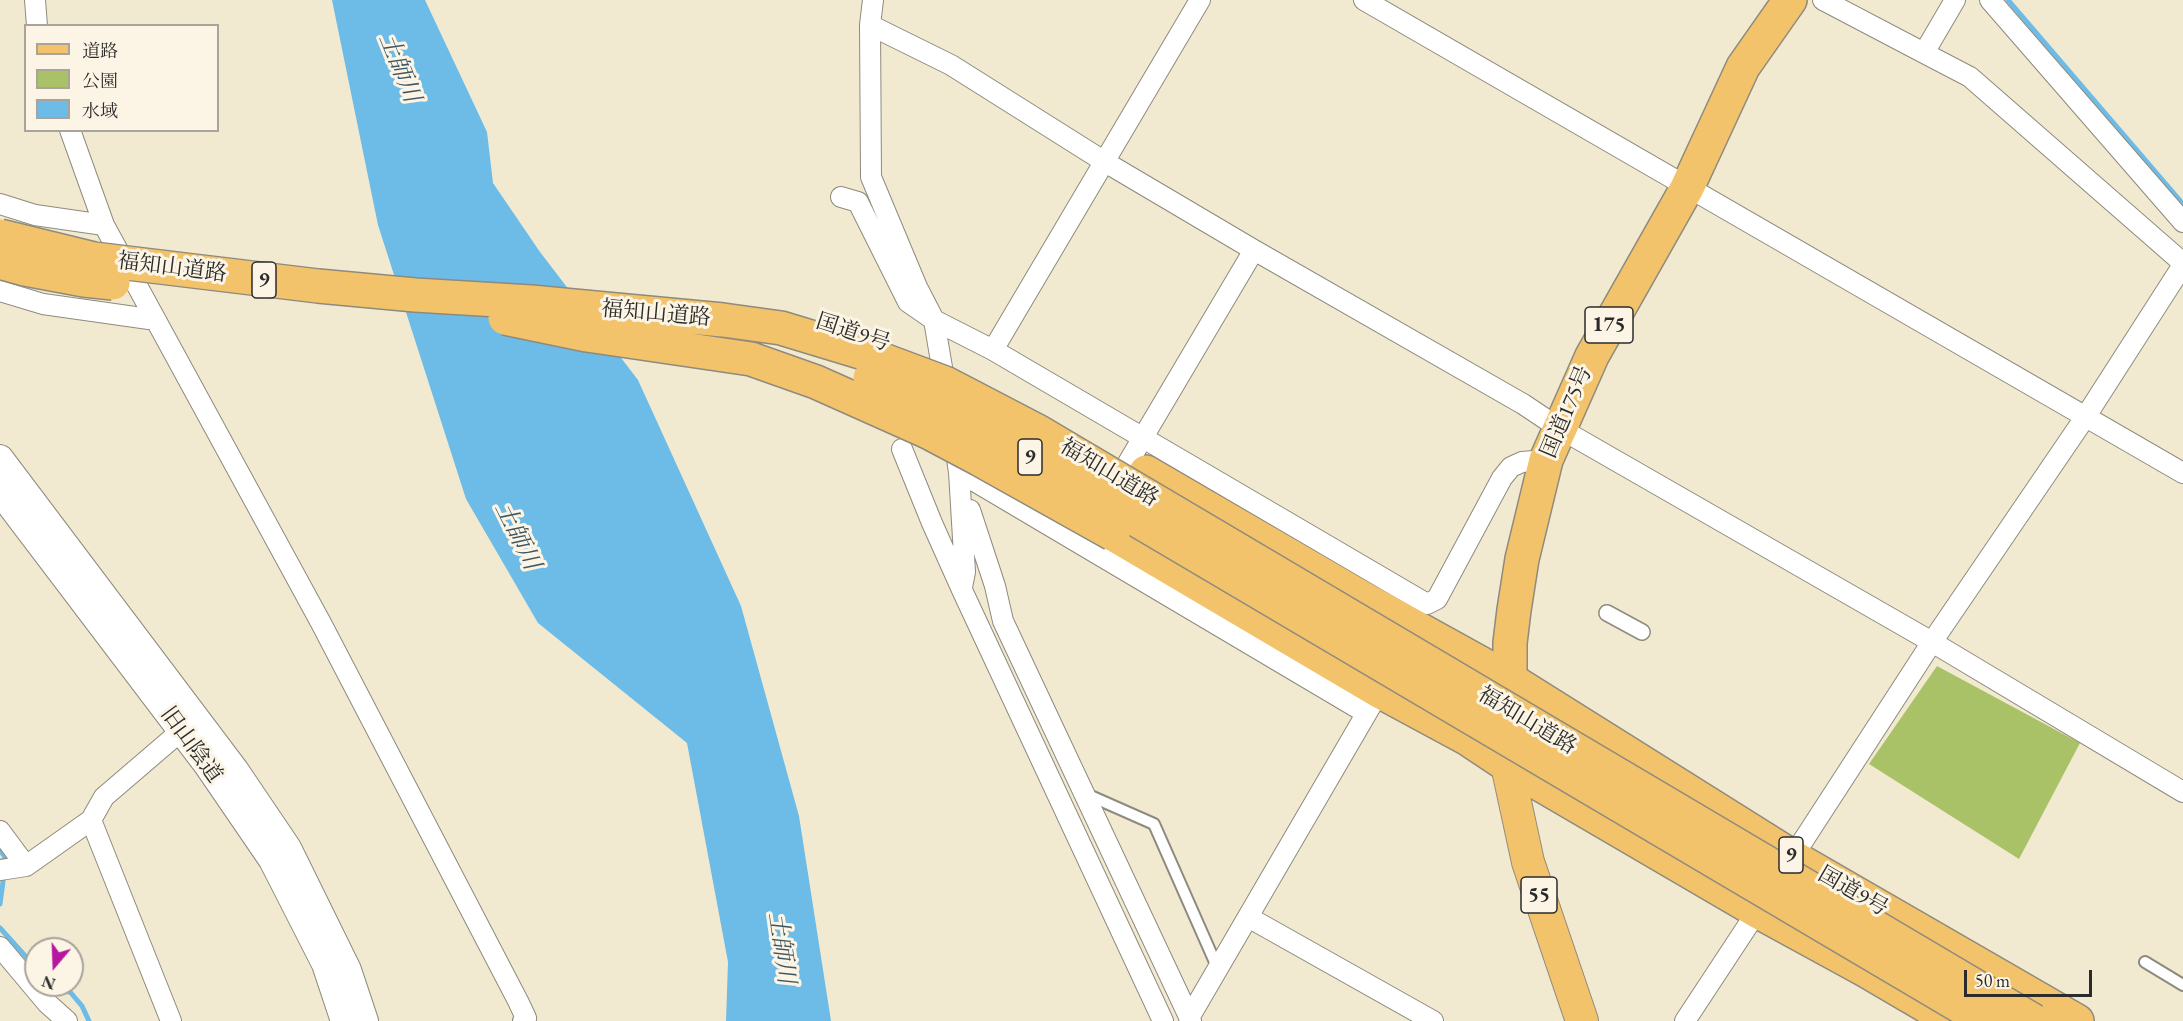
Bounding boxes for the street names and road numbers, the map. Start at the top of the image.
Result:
street label: 福知山道路 [116,248,228,288]
road number: 9 [252,262,276,298]
street label: 福知山道路 [600,296,712,332]
road number: 175 [1585,307,1633,343]
street label: 国道9号 [813,309,893,357]
street label: 国道175号 [1536,362,1598,462]
street label: 福知山道路 [1055,433,1163,513]
road number: 9 [1018,439,1042,475]
street label: 福知山道路 [1473,681,1581,761]
street label: 旧山陰道 [154,702,228,788]
road number: 9 [1779,837,1803,873]
street label: 国道9号 [1813,861,1893,923]
road number: 55 [1521,877,1557,913]

